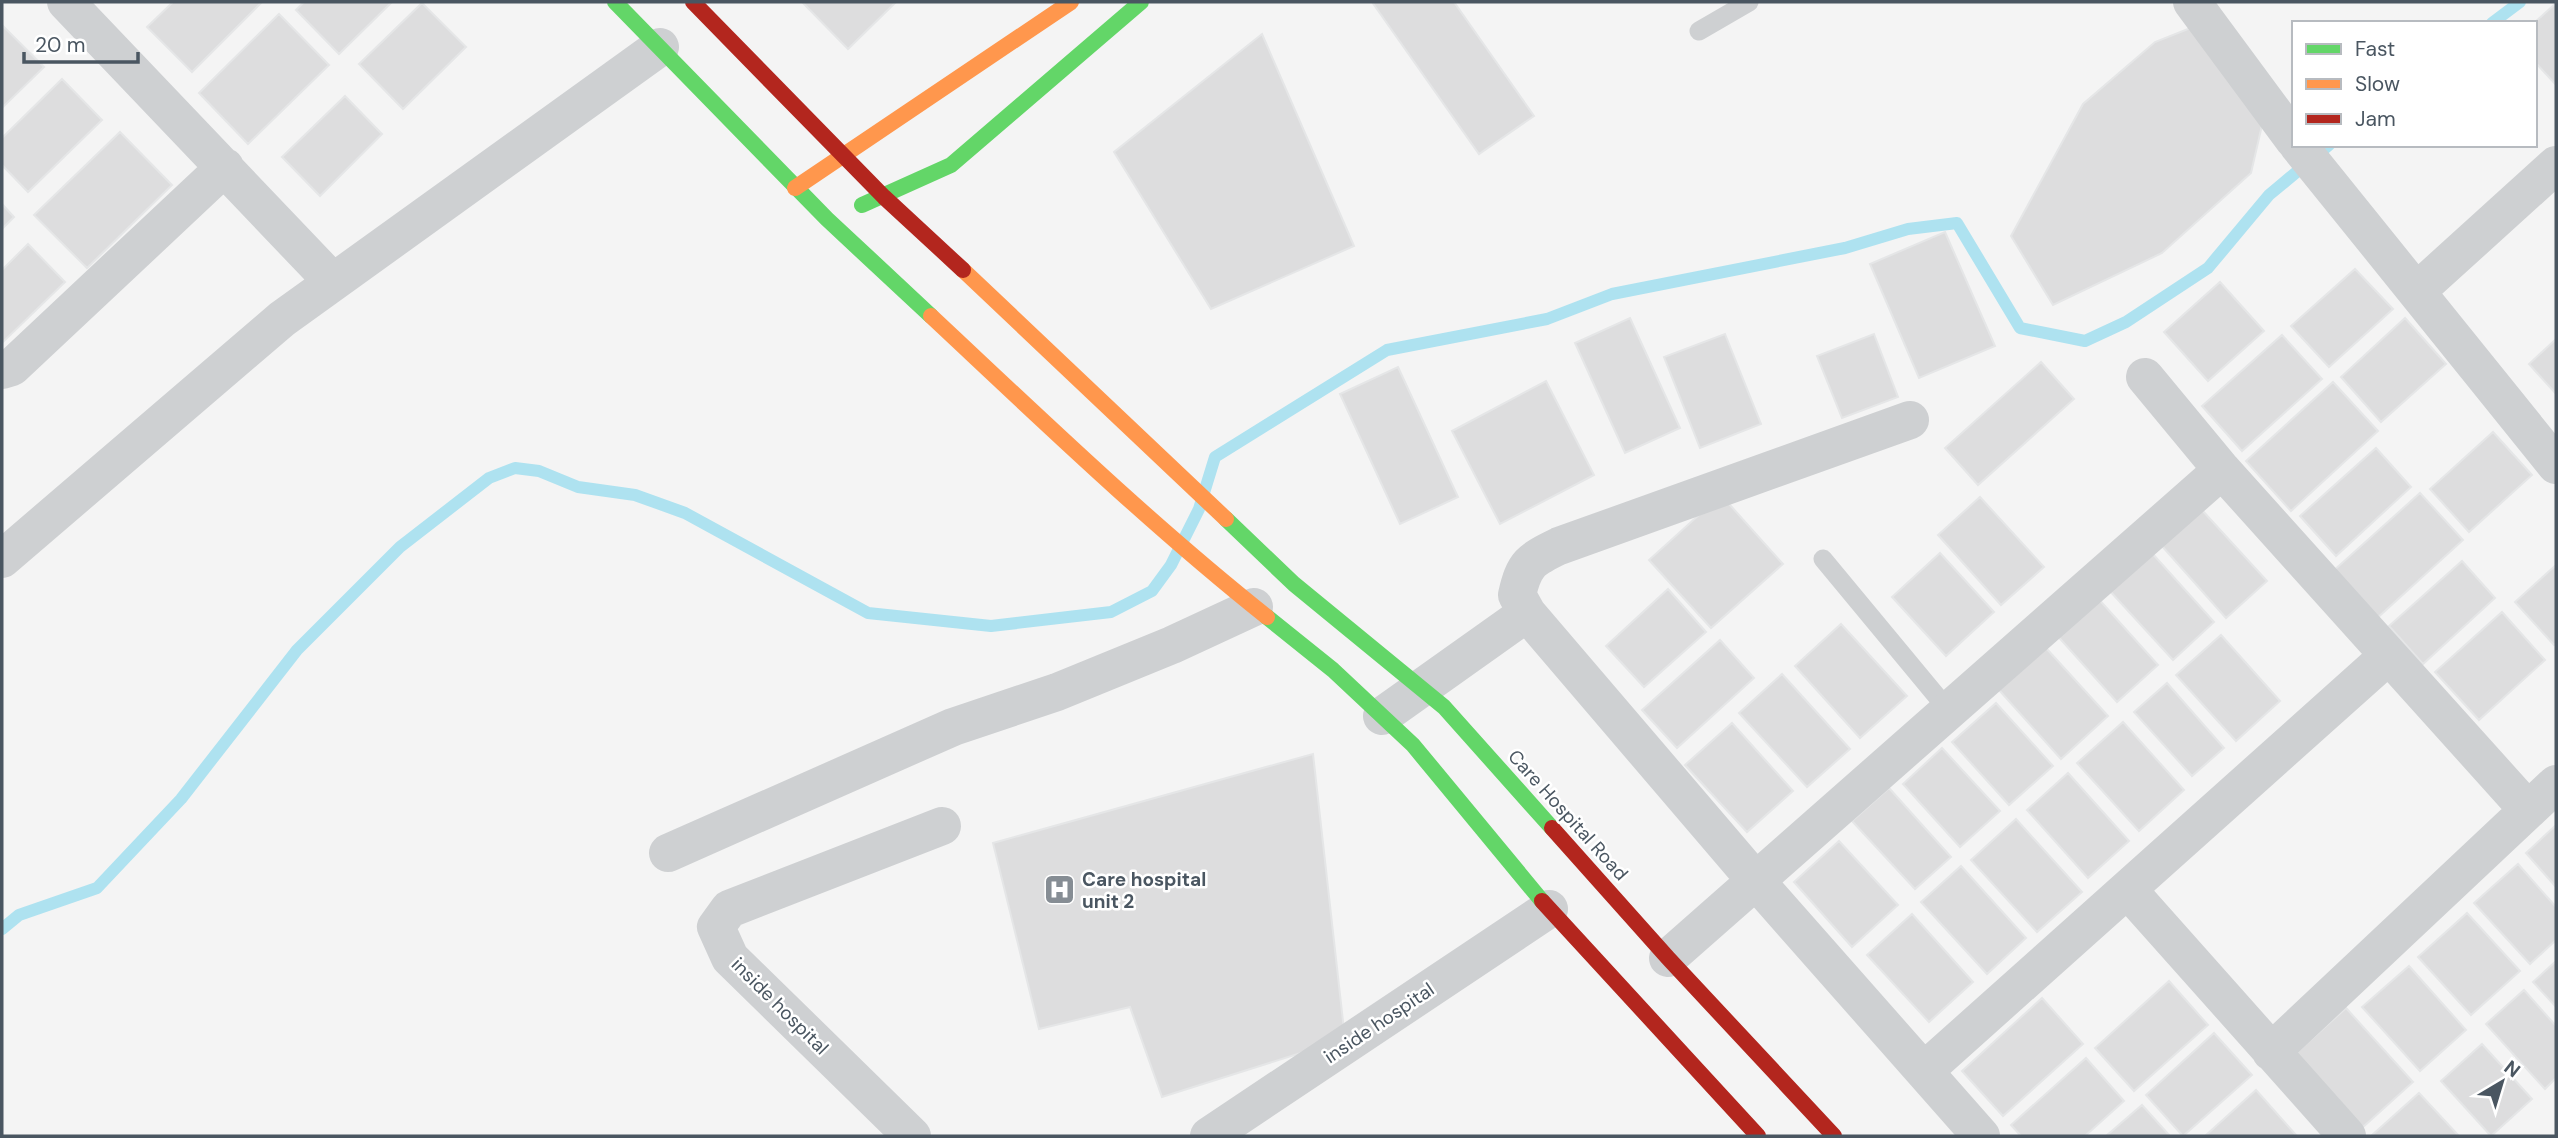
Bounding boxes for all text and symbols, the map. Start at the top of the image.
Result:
scale bar [24,21,138,65]
legend [2292,21,2537,147]
text: 20 m [35,31,86,59]
text: Fast [2355,35,2395,63]
text: Slow [2355,70,2400,98]
text: Jam [2355,105,2396,133]
street label: Care Hospital Road [1503,744,1633,886]
place label: Care hospital unit 2 [1082,867,1206,914]
hospital icon: Care hospital unit 2 [1042,873,1076,907]
street label: inside hospital [726,952,834,1060]
street label: inside hospital [1319,977,1439,1069]
north arrow [2467,1047,2537,1117]
text: N [2499,1055,2525,1083]

